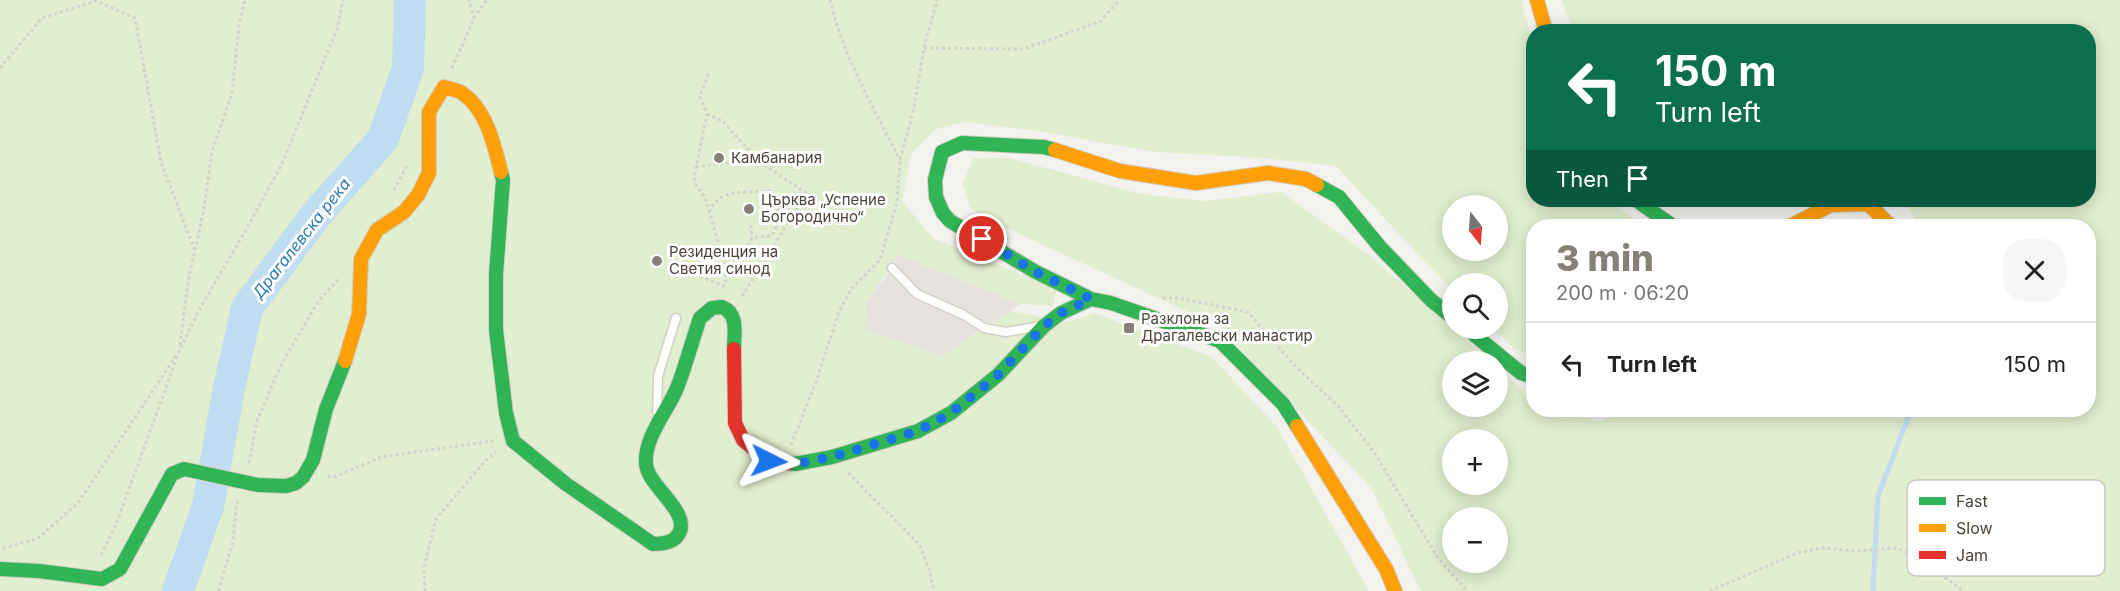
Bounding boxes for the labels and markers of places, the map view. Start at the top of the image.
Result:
place label: Камбанария [731,148,822,167]
marker: Камбанария [712,151,726,165]
place label: Църква „Успение Богородично“ [761,190,886,226]
marker: Църква „Успение Богородично“ [742,202,756,216]
pin [956,213,1007,264]
place label: Резиденция на Светия синод [669,242,778,278]
marker: Резиденция на Светия синод [650,254,664,268]
place label: Разклона за Драгалевски манастир [1141,309,1313,345]
marker: Разклона за Драгалевски манастир [1122,321,1136,335]

